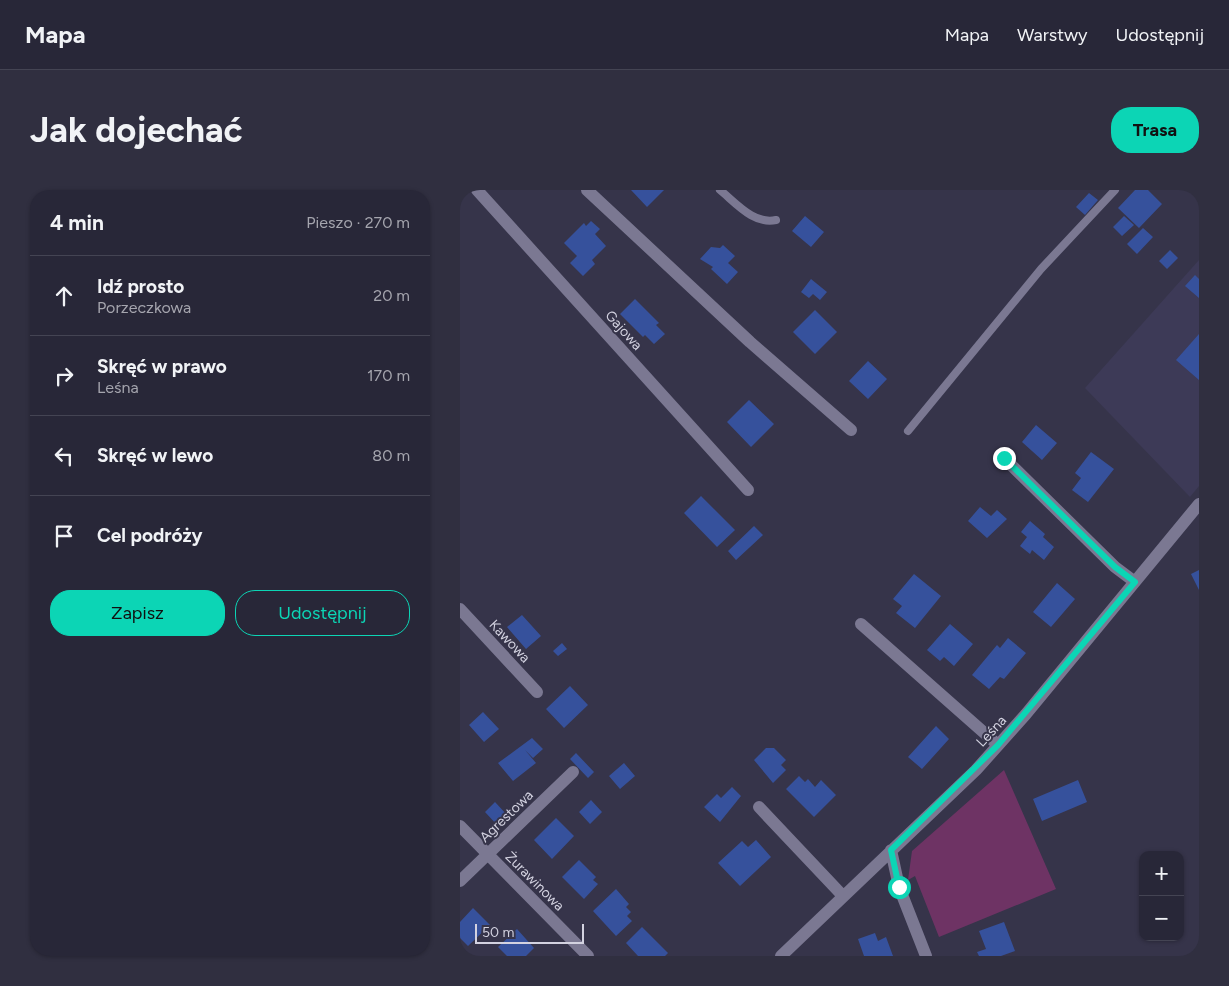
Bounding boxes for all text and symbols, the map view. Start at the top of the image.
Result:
text: Mapa [25,20,86,49]
text: Mapa [945,24,989,46]
text: Warstwy [1017,24,1088,46]
text: Udostępnij [1116,24,1204,46]
button: Trasa [1111,107,1199,153]
text: Jak dojechać [30,109,243,151]
text: 4 min [50,210,104,235]
text: Pieszo · 270 m [306,213,410,232]
text: Idź prosto [97,275,184,298]
icon: ahead [50,282,78,310]
text: 20 m [373,286,410,305]
text: Porzeczkowa [97,298,191,317]
street label: Gajowa [601,307,646,354]
text: Skręć w prawo [97,355,227,378]
icon: right [50,362,78,390]
text: 170 m [367,366,410,385]
text: Leśna [97,378,139,397]
icon: left [50,442,78,470]
text: Skręć w lewo [97,444,213,467]
text: 80 m [372,446,410,465]
route end [993,447,1016,470]
icon: arrive [50,522,78,550]
text: Cel podróży [97,524,203,547]
button: Zapisz [50,590,225,636]
button: Udostępnij [235,590,410,636]
street label: Kawowa [486,616,534,666]
street label: Leśna [973,712,1010,750]
street label: Agrestowa [476,787,537,846]
street label: Żurawinowa [502,848,568,914]
map controls [1139,851,1184,941]
button: + [1139,851,1184,896]
route start [888,876,911,899]
button: − [1139,896,1184,941]
scale bar [475,921,584,944]
text: 50 m [482,924,514,941]

